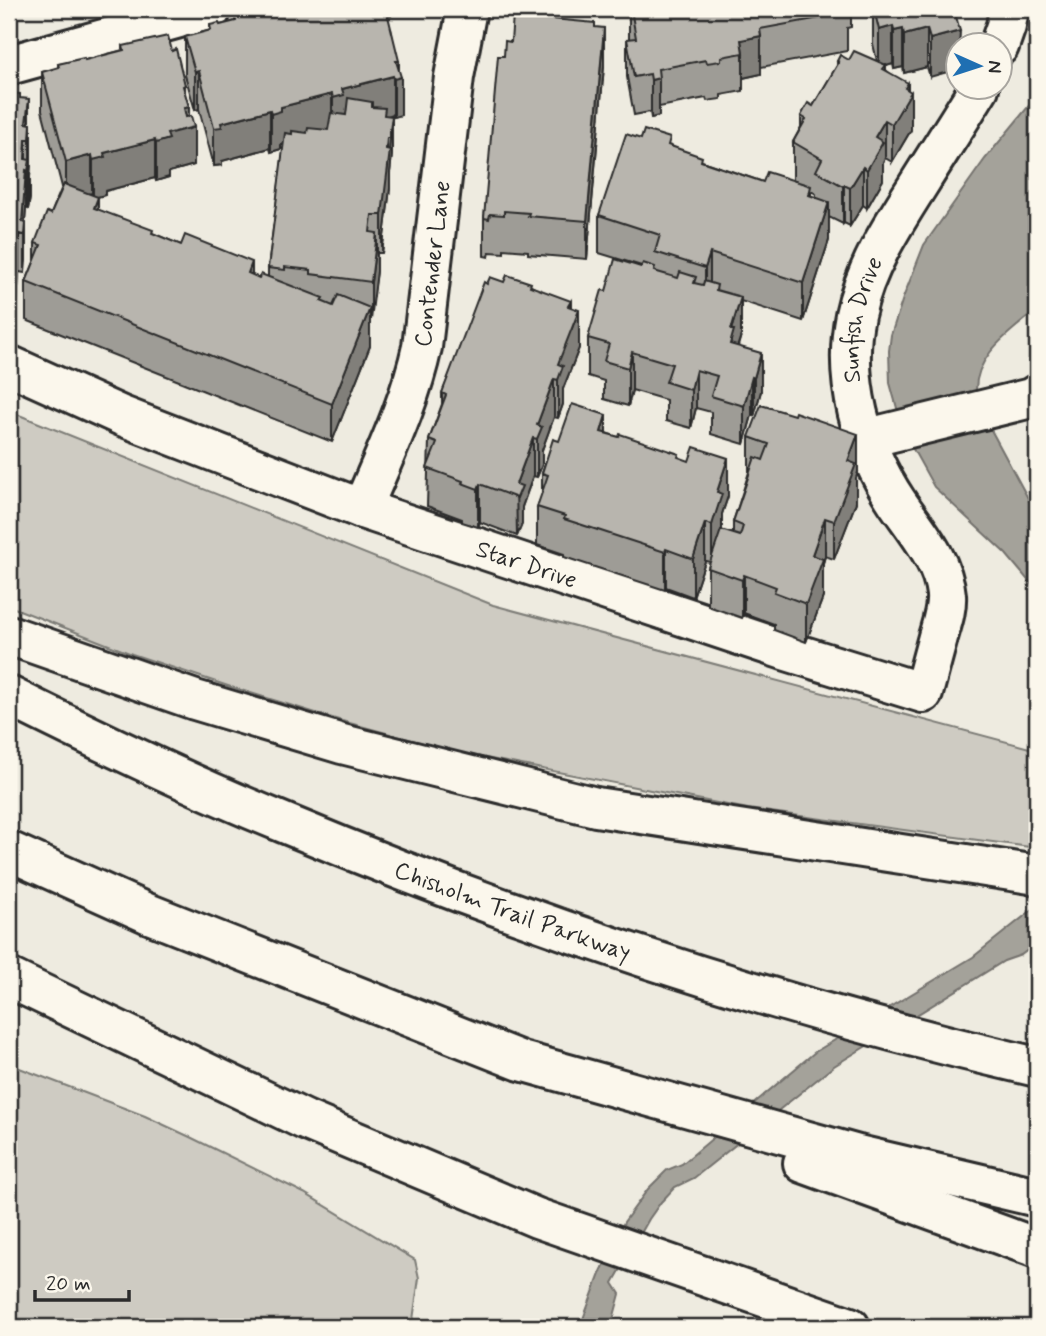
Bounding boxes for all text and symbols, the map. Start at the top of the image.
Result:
north arrow [944,32,1014,102]
text: N [982,60,1007,74]
street label: Contender Lane [408,179,459,349]
street label: Sunfish Drive [837,252,891,384]
street label: Star Drive [472,534,581,597]
street label: Chisholm Trail Parkway [389,855,634,969]
scale bar [35,1259,130,1303]
text: 20 m [46,1270,91,1298]

